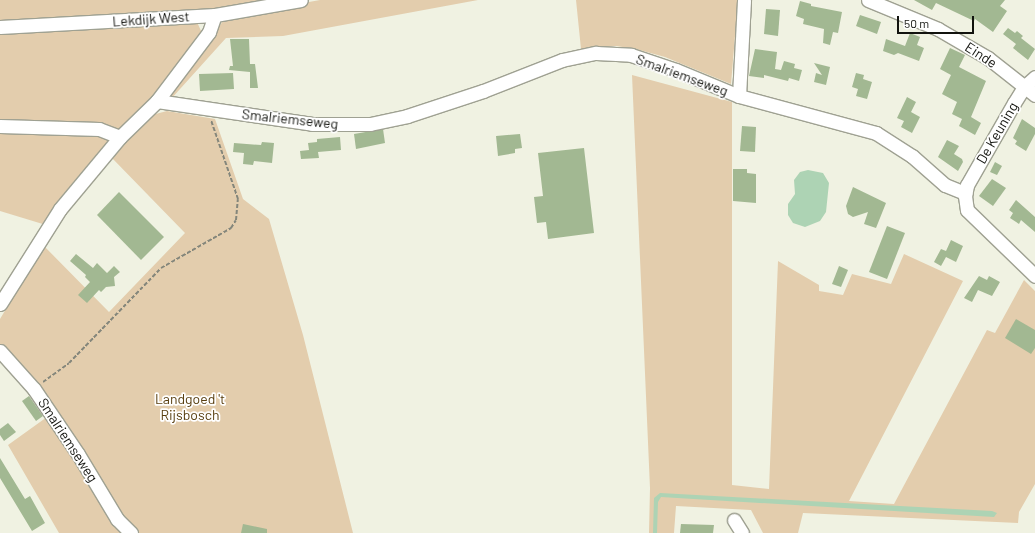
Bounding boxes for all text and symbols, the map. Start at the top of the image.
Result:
street label: Lekdijk West [112,8,190,30]
scale bar [899,8,976,34]
text: 50 m [904,16,929,30]
street label: Einde [962,39,1000,71]
street label: Smalriemseweg [634,51,730,99]
street label: De Keuning [973,99,1021,167]
street label: Smalriemseweg [241,106,339,132]
park label: Landgoed 't Rijsbosch [155,391,225,424]
street label: Smalriemseweg [35,395,101,485]

